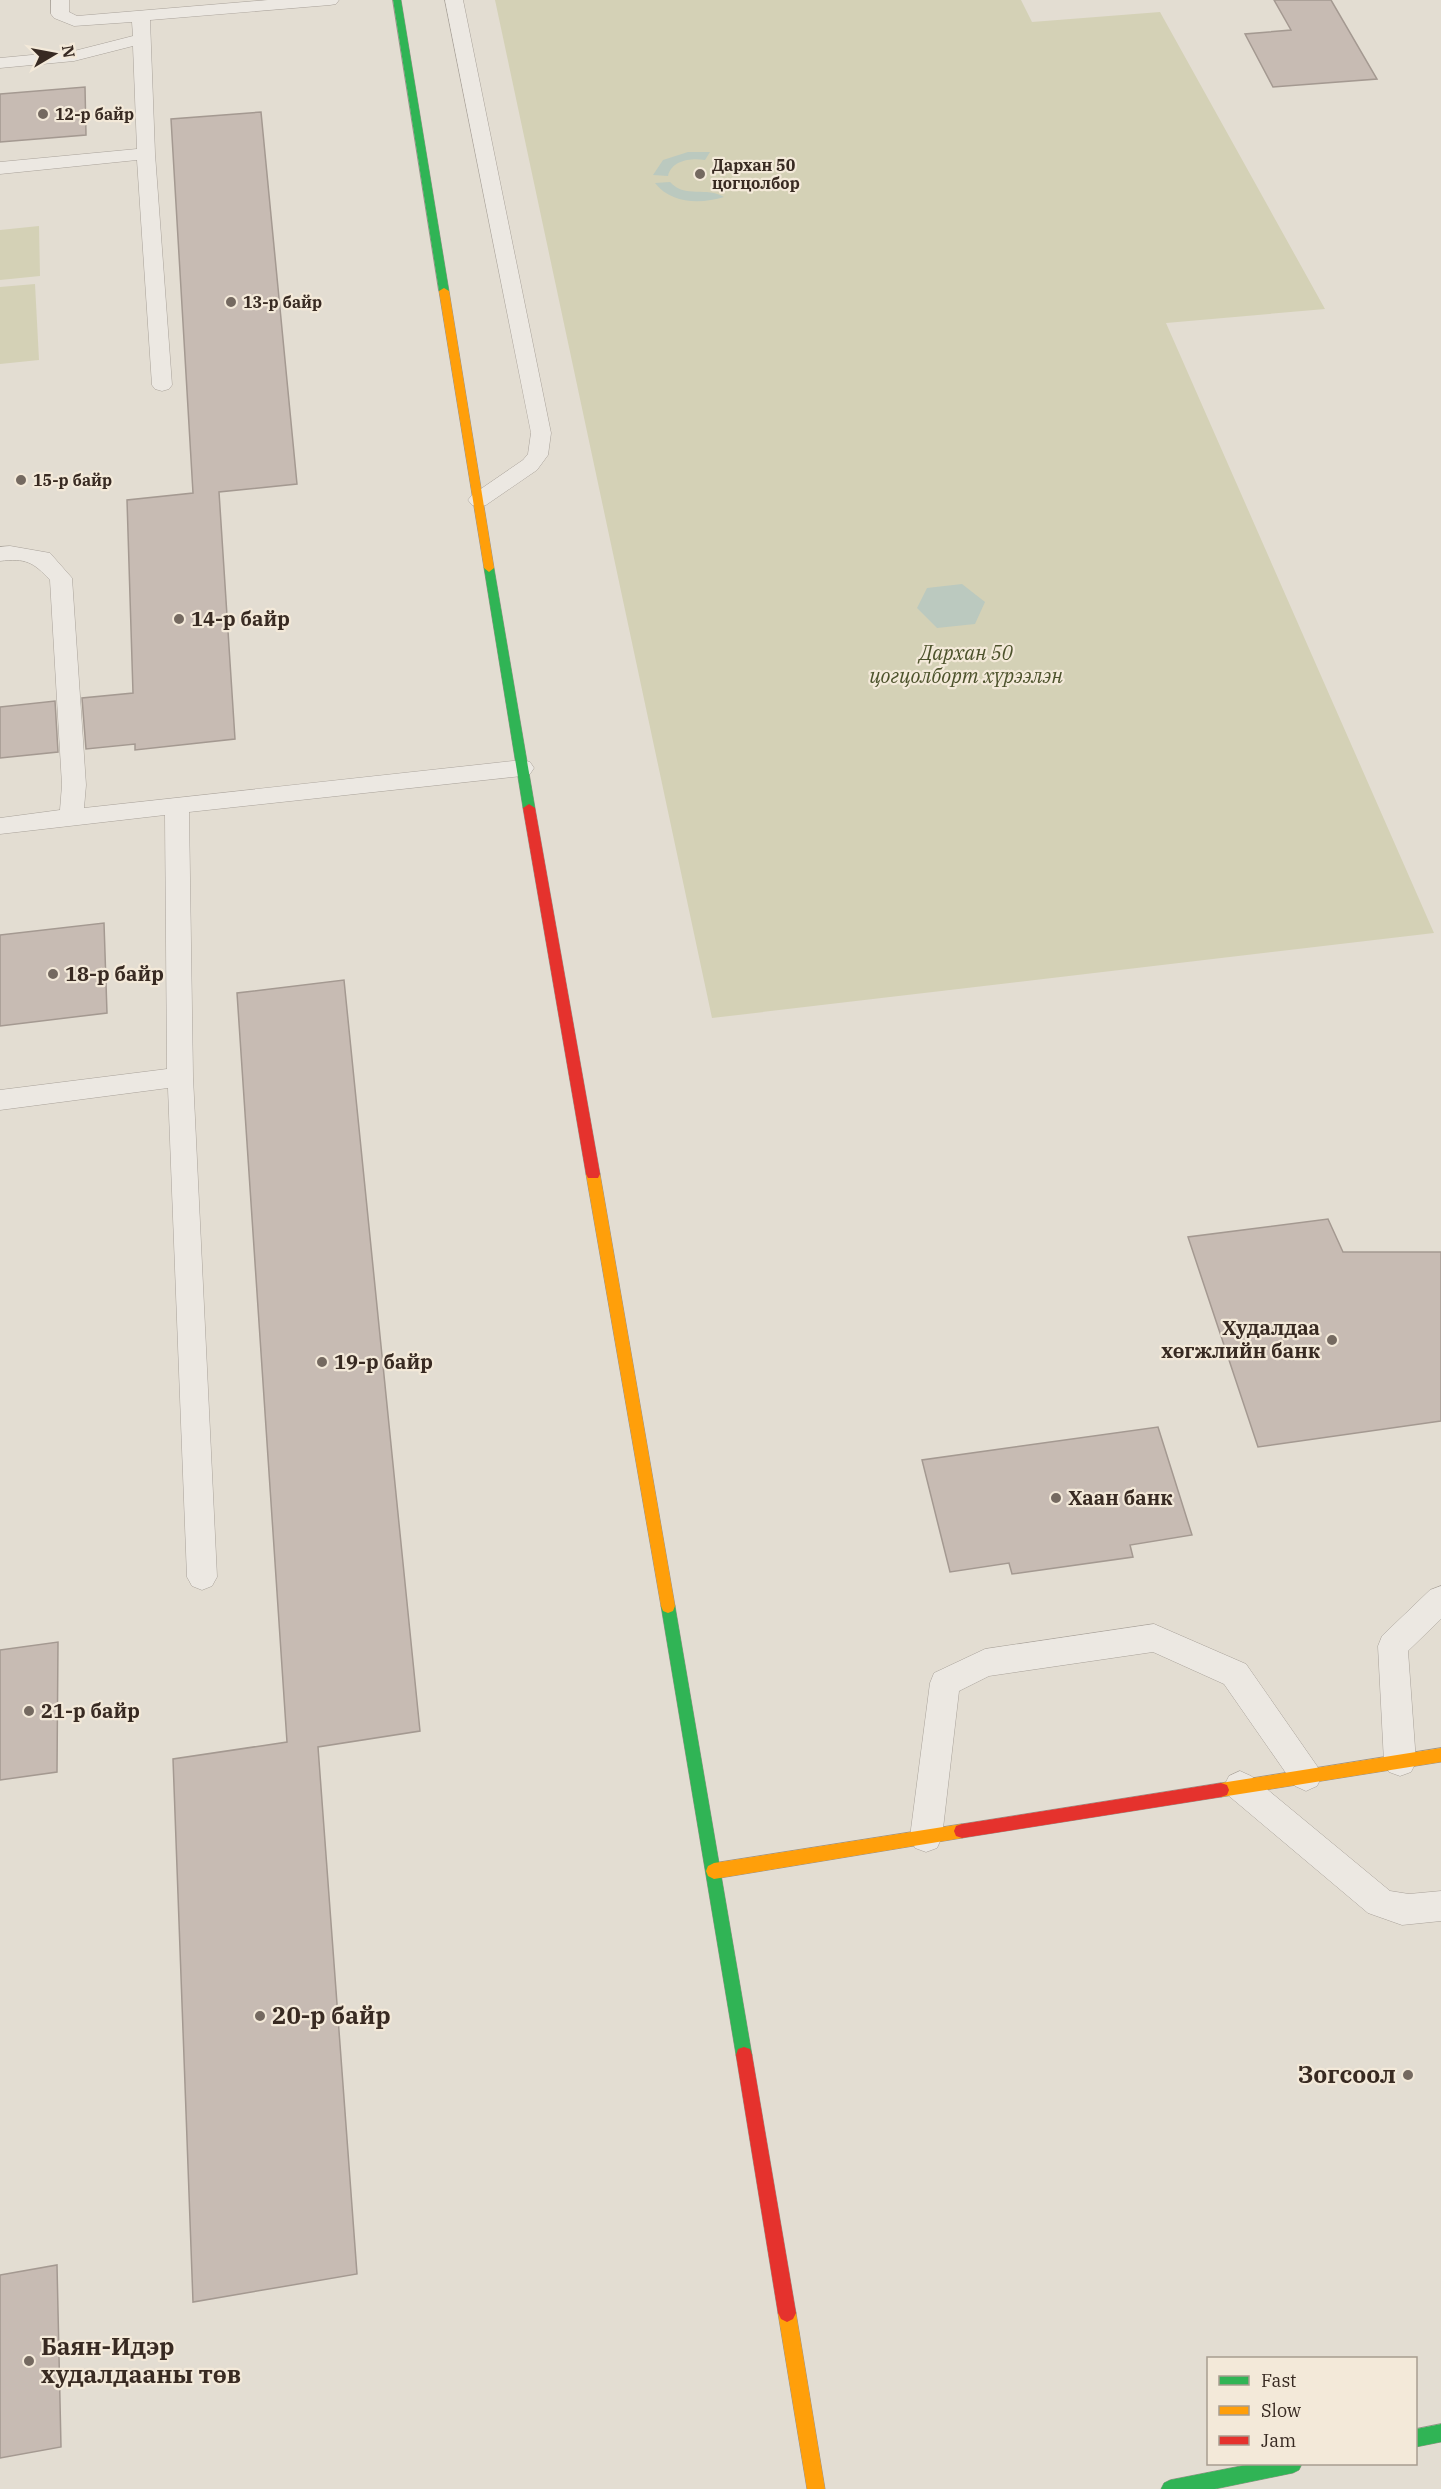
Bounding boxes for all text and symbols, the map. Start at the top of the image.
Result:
north arrow [24,24,84,84]
text: N [58,43,80,59]
place label: 12-р байр [55,104,134,124]
marker: 12-р байр [36,107,50,121]
place label: Дархан 50 цогцолбор [712,155,800,193]
marker: Дархан 50 цогцолбор [693,167,707,181]
place label: 13-р байр [243,292,322,312]
marker: 13-р байр [224,295,238,309]
place label: 15-р байр [33,470,112,490]
marker: 15-р байр [14,473,28,487]
place label: 14-р байр [191,605,290,632]
marker: 14-р байр [172,612,186,626]
park label: Дархан 50 цогцолборт хүрээлэн [869,639,1063,689]
place label: 18-р байр [65,960,164,987]
marker: 18-р байр [46,967,60,981]
place label: Худалдаа хөгжлийн банк [1161,1314,1320,1364]
marker: Худалдаа хөгжлийн банк [1325,1333,1339,1347]
place label: 19-р байр [334,1348,433,1375]
marker: 19-р байр [315,1355,329,1369]
place label: Хаан банк [1068,1484,1172,1511]
marker: Хаан банк [1049,1491,1063,1505]
place label: 21-р байр [41,1697,140,1724]
marker: 21-р байр [22,1704,36,1718]
place label: 20-р байр [272,1999,391,2031]
marker: 20-р байр [253,2009,267,2023]
place label: Зогсоол [1298,2058,1396,2090]
marker: Зогсоол [1401,2068,1415,2082]
place label: Баян-Идэр худалдааны төв [41,2330,241,2390]
marker: Баян-Идэр худалдааны төв [22,2354,36,2368]
legend [1207,2357,1417,2465]
text: Fast [1261,2369,1296,2392]
text: Slow [1261,2399,1301,2422]
text: Jam [1261,2429,1296,2452]

